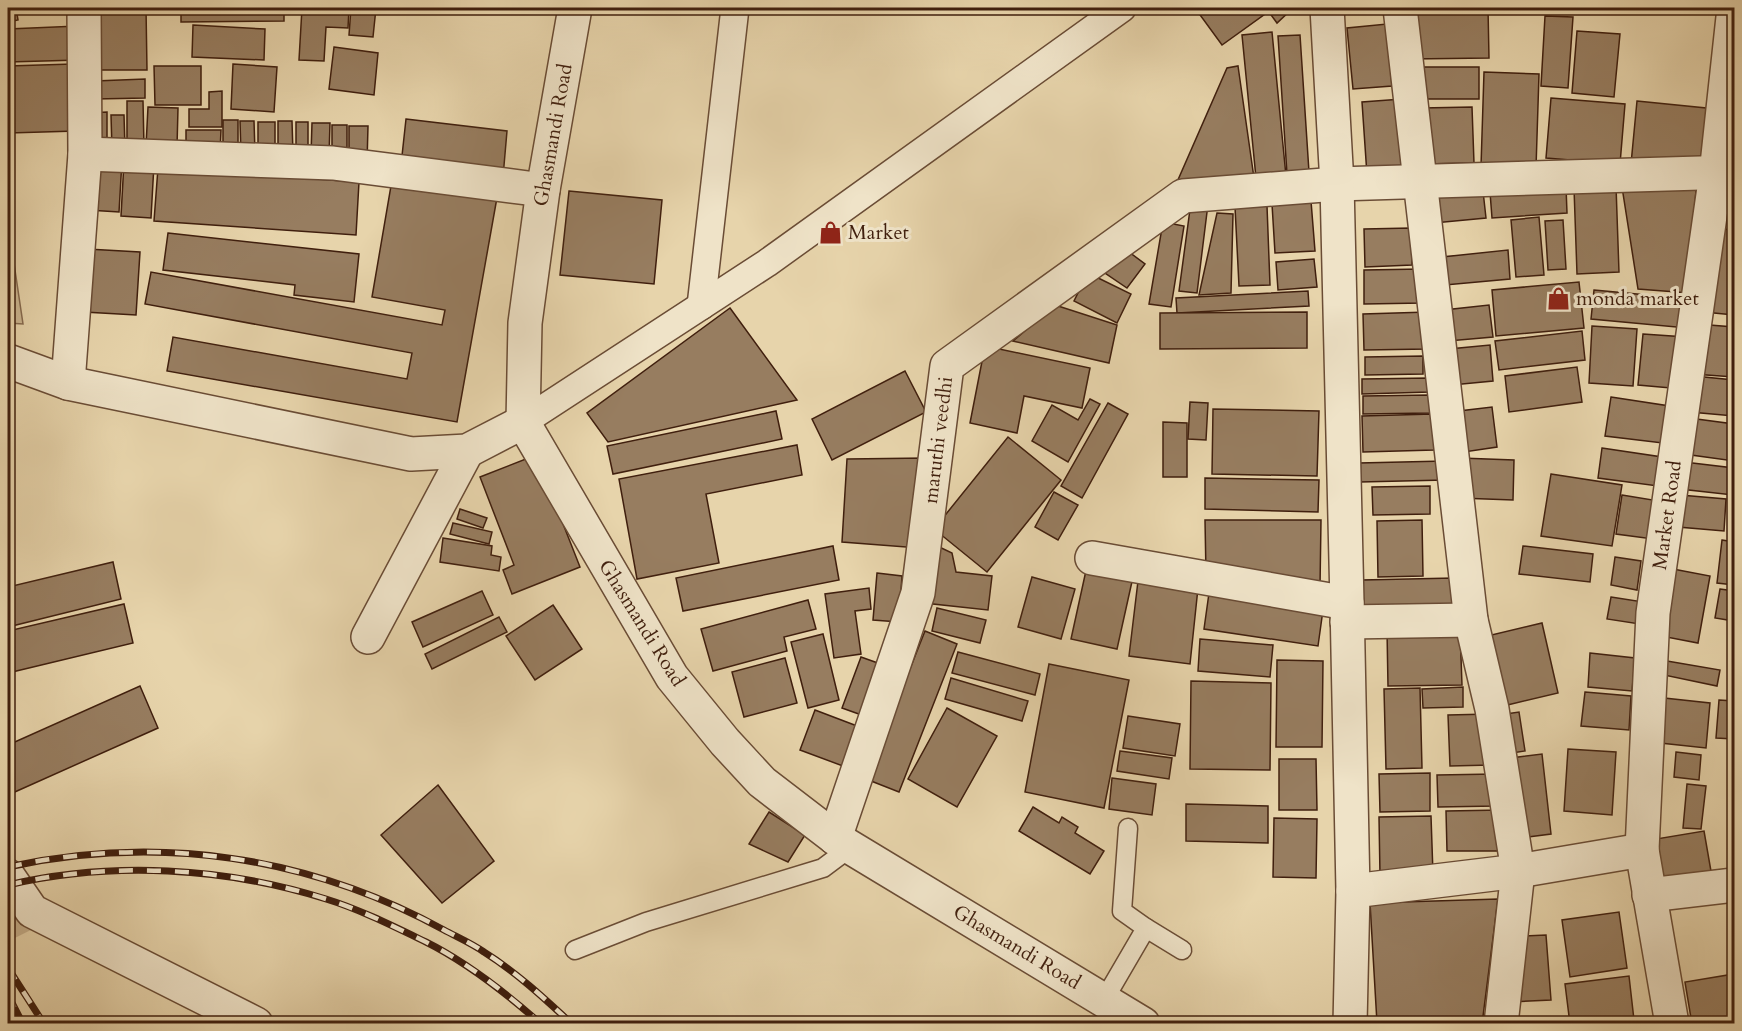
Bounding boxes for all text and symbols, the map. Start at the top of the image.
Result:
street label: Ghasmandi Road [527,61,579,209]
shop icon: Market [817,219,843,245]
place label: Market [848,219,910,246]
shop icon: monda market [1545,285,1571,311]
place label: monda market [1576,285,1699,312]
street label: maruthi veedhi [917,375,959,505]
street label: Market Road [1646,458,1688,571]
street label: Ghasmandi Road [592,555,692,692]
street label: Ghasmandi Road [948,898,1086,996]

